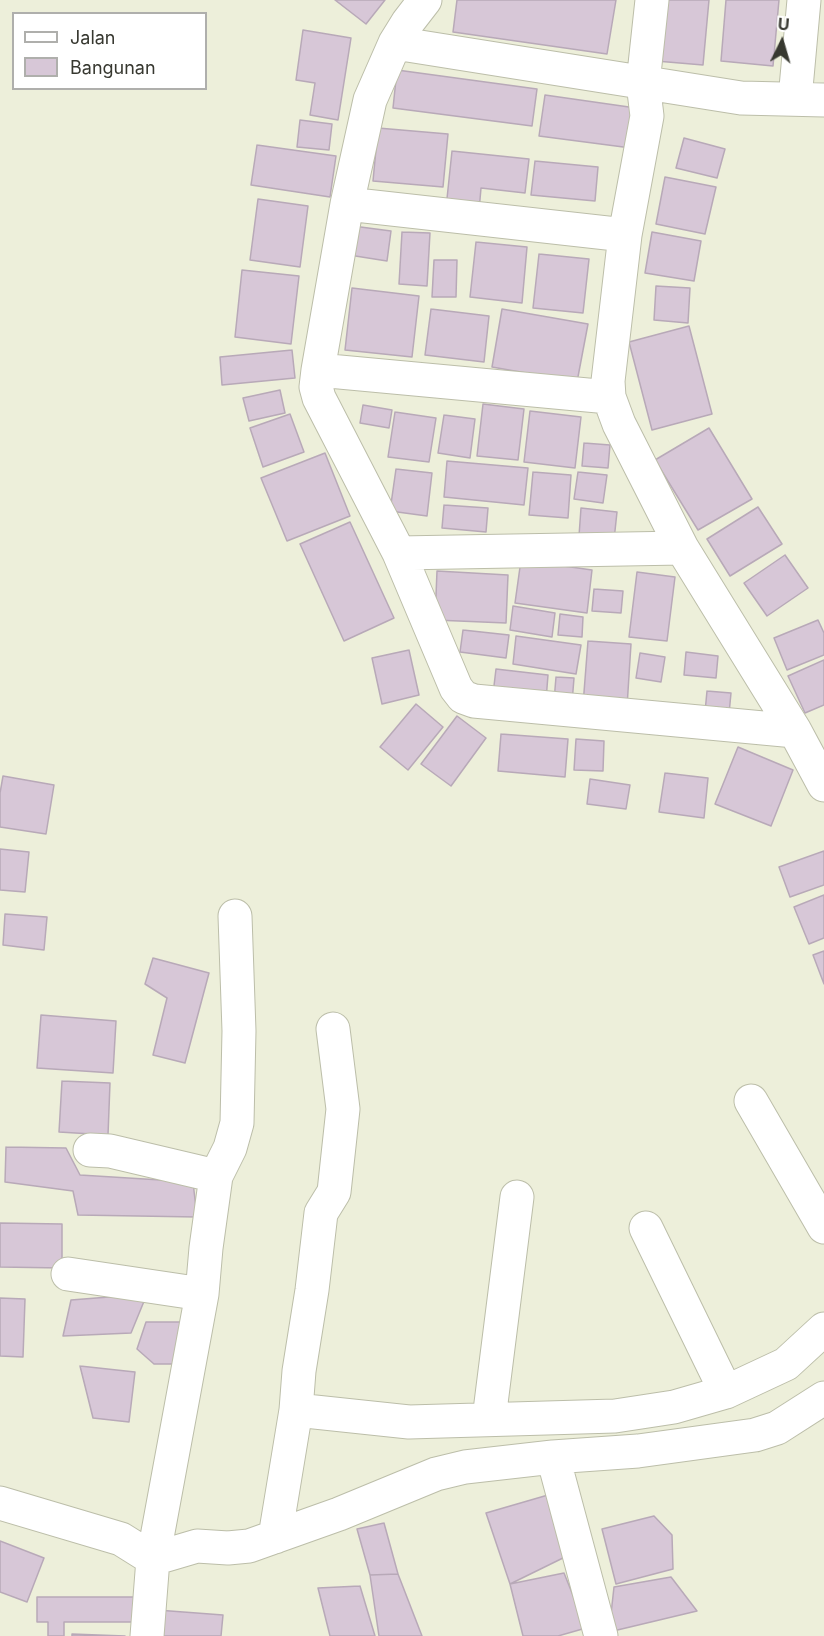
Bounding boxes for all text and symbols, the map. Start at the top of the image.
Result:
legend [12,12,207,90]
north arrow [752,12,812,72]
text: U [777,14,790,35]
text: Jalan [70,27,115,48]
text: Bangunan [70,57,156,78]

